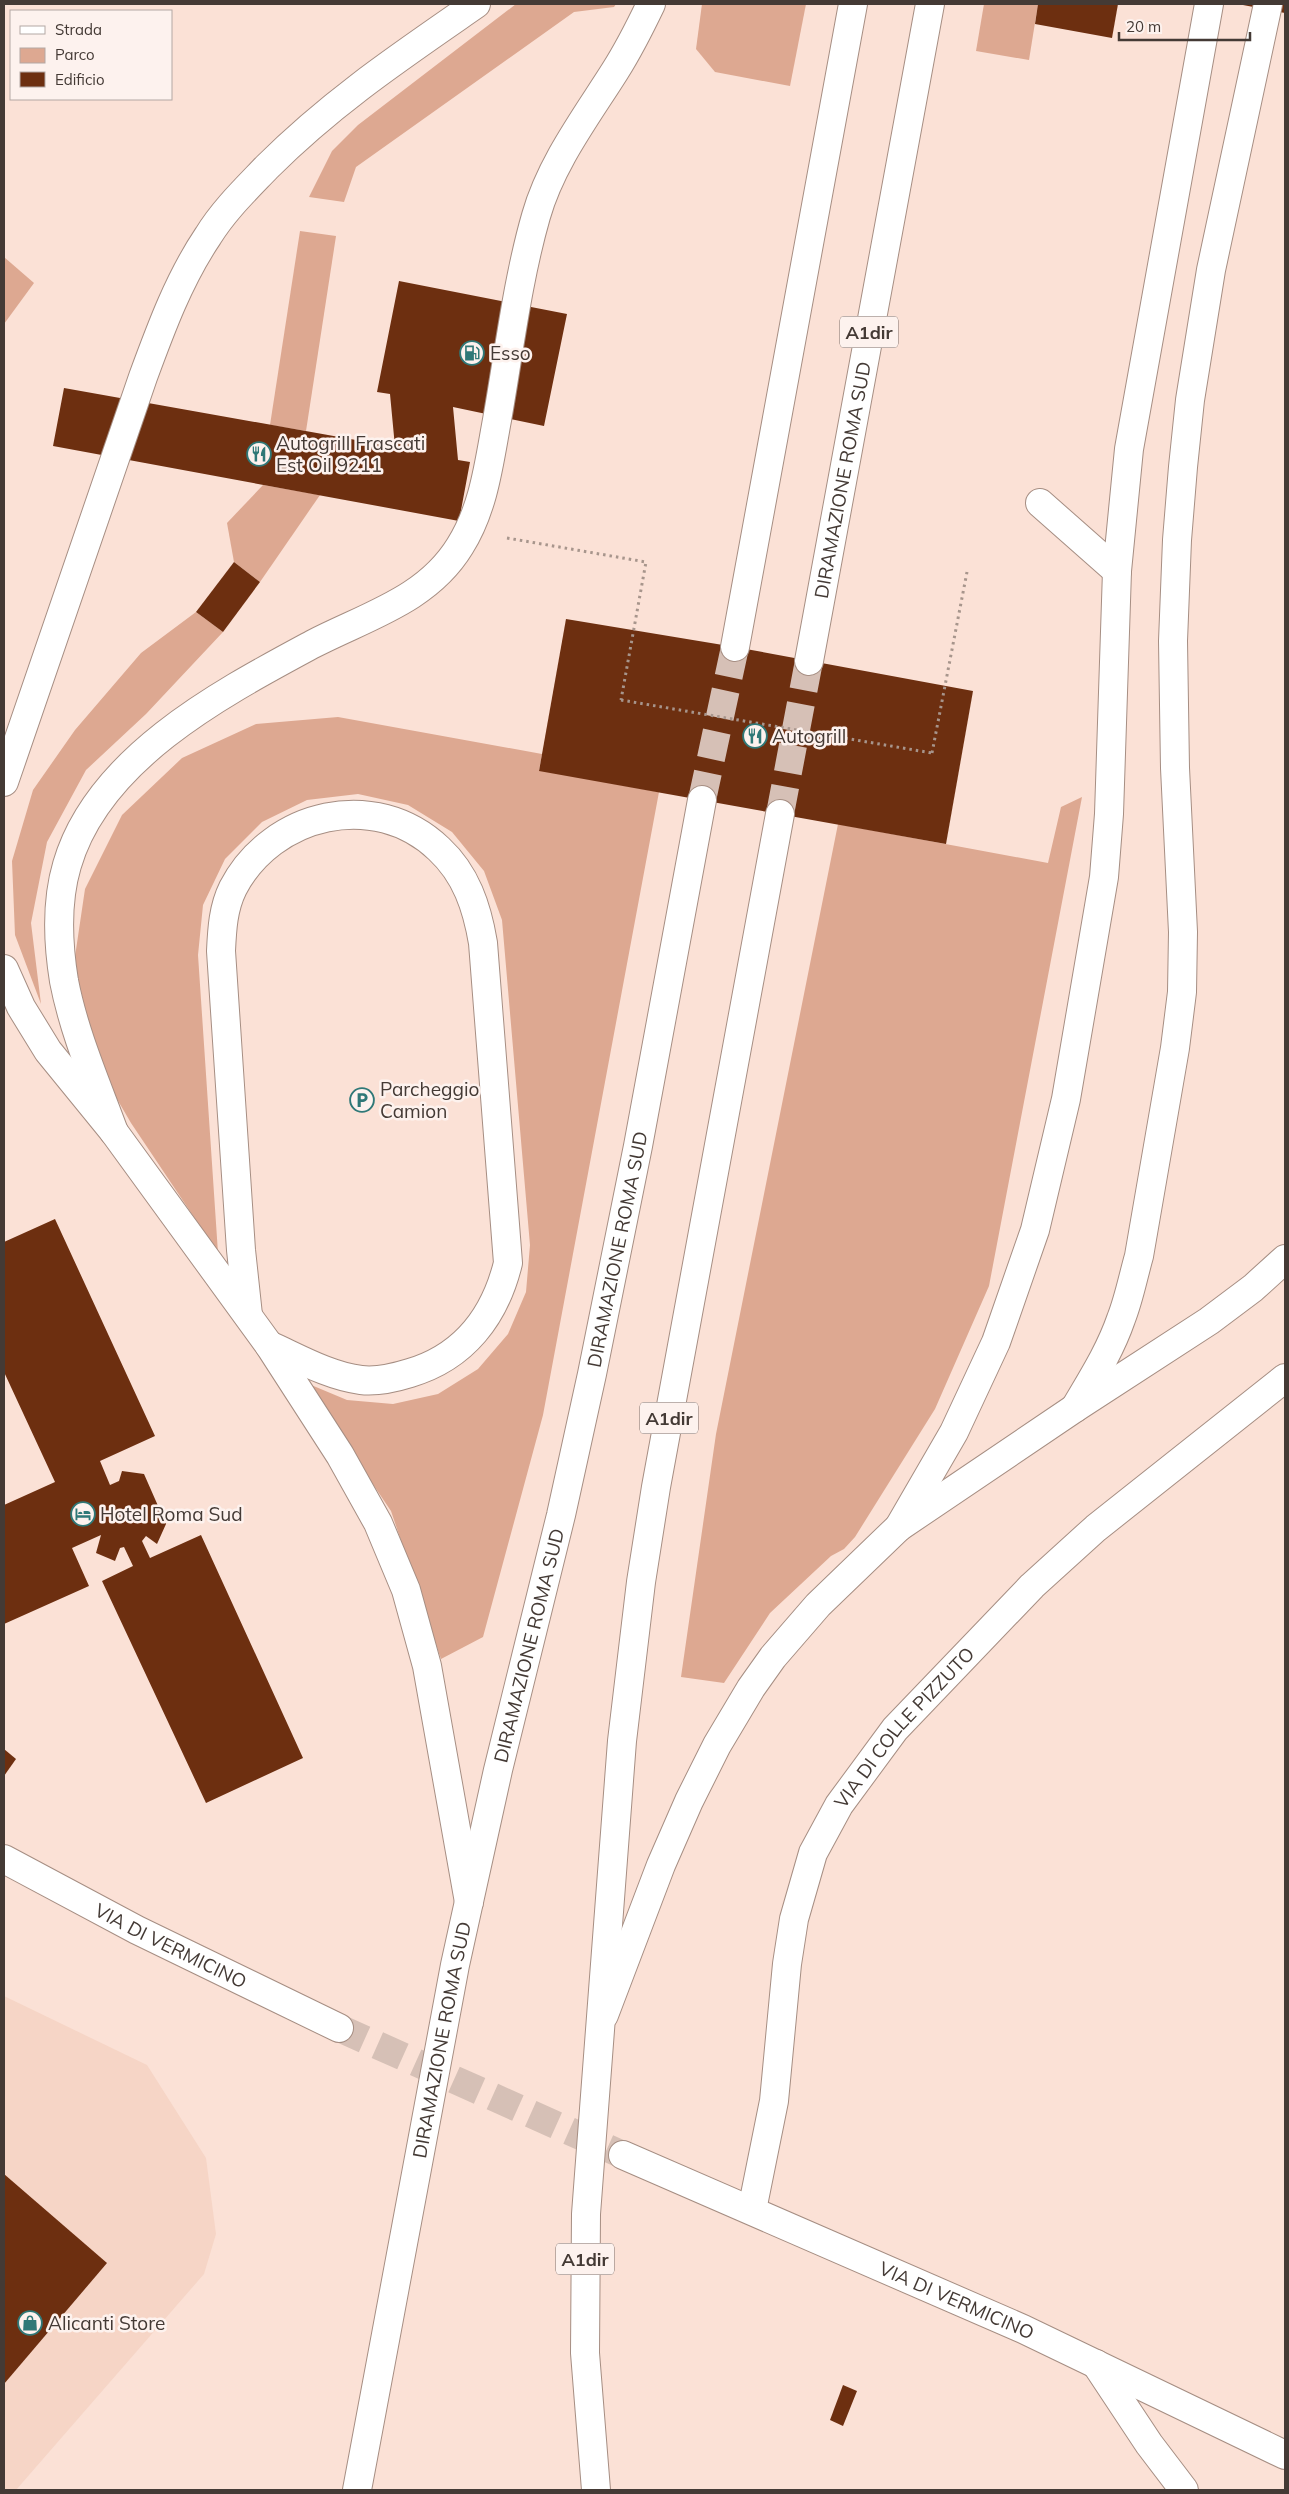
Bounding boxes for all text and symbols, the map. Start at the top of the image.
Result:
legend [10,10,172,100]
scale bar [1119,10,1250,42]
text: 20 m [1126,17,1161,36]
text: Strada [55,20,102,39]
text: Parco [55,45,95,64]
text: Edificio [55,70,105,89]
road number: A1dir [840,316,898,348]
fuel station icon: Esso [459,340,485,366]
place label: Esso [490,341,531,365]
street label: DIRAMAZIONE ROMA SUD [809,360,876,600]
place label: Autogrill Frascati Est Oil 9211 [276,431,425,477]
restaurant icon: Autogrill Frascati Est Oil 9211 [246,441,272,467]
restaurant icon: Autogrill [742,723,768,749]
place label: Autogrill [772,724,846,748]
place label: Parcheggio Camion [380,1077,479,1123]
parking icon: Parcheggio Camion [349,1087,375,1113]
street label: DIRAMAZIONE ROMA SUD [582,1129,652,1369]
road number: A1dir [640,1402,698,1434]
hotel icon: Hotel Roma Sud [70,1501,96,1527]
place label: Hotel Roma Sud [100,1502,243,1526]
street label: DIRAMAZIONE ROMA SUD [488,1526,569,1765]
street label: VIA DI COLLE PIZZUTO [829,1642,979,1813]
street label: VIA DI VERMICINO [91,1898,251,1993]
street label: DIRAMAZIONE ROMA SUD [407,1919,476,2160]
road number: A1dir [556,2244,614,2274]
street label: VIA DI VERMICINO [875,2256,1038,2345]
shop icon: Alicanti Store [17,2310,43,2336]
place label: Alicanti Store [48,2311,165,2335]

